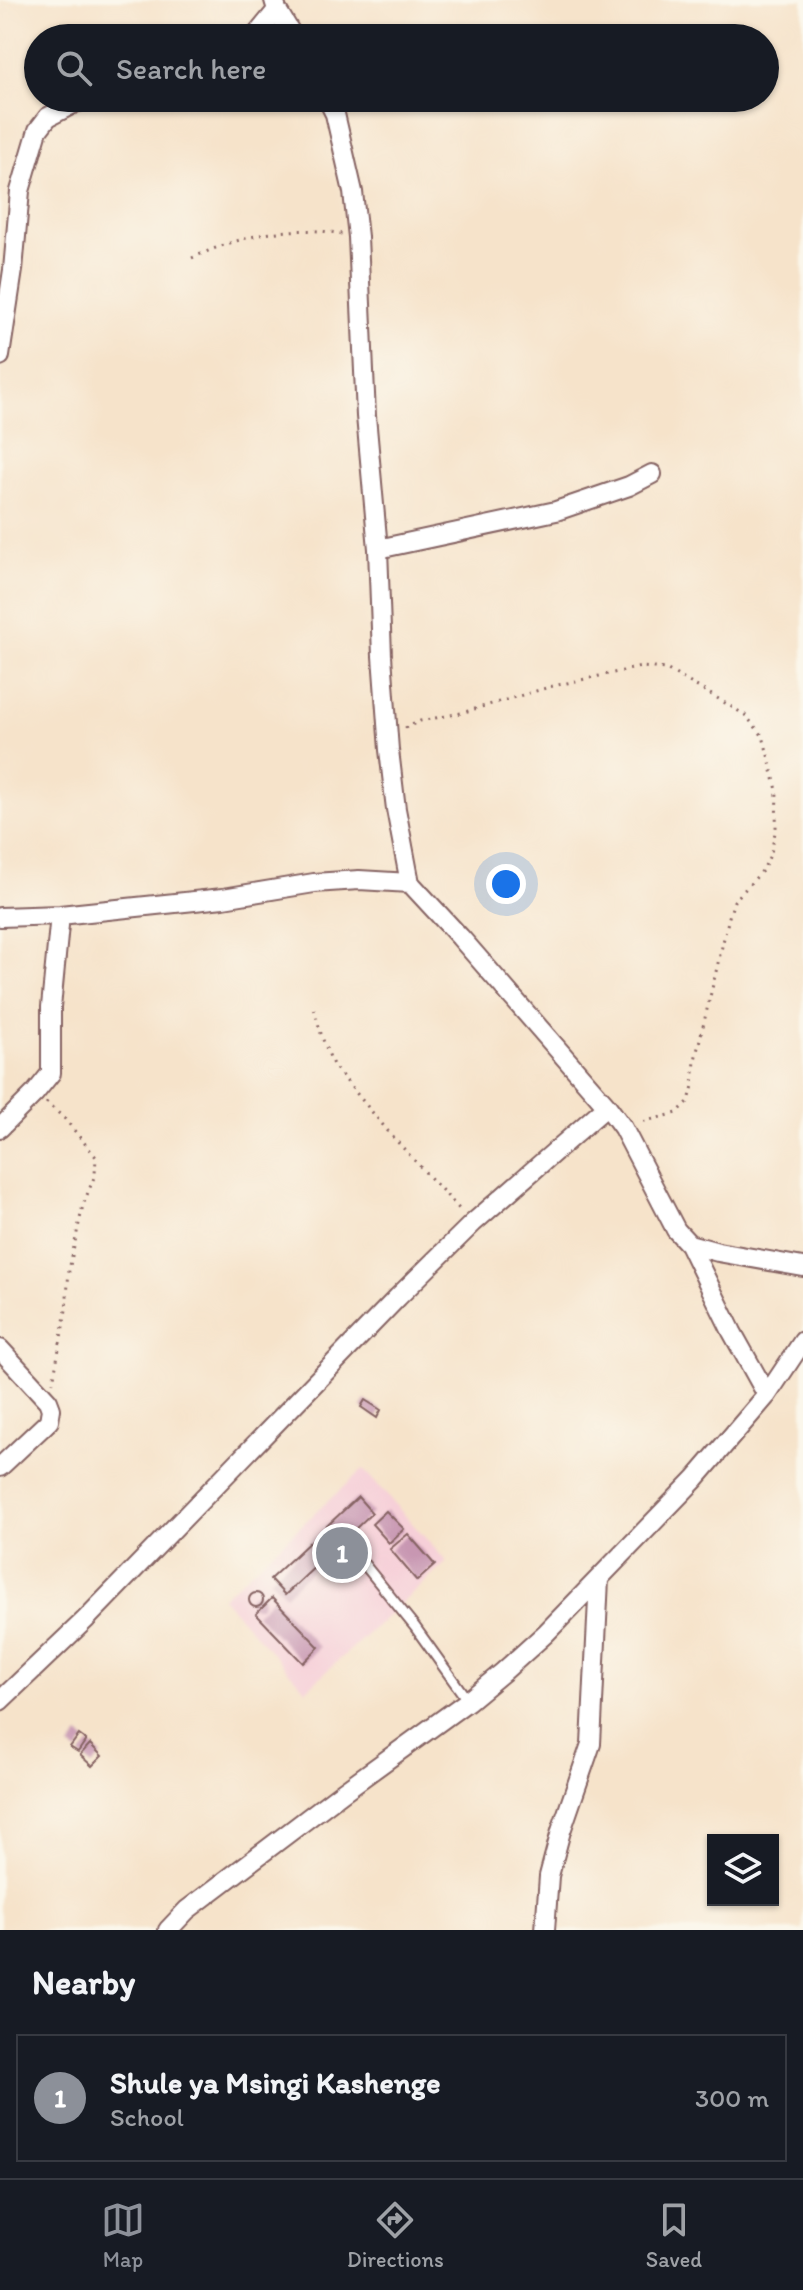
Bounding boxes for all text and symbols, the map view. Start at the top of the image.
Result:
search box [24,24,779,112]
icon: search [52,46,96,90]
text: Search here [116,50,266,87]
your location [486,864,526,904]
pin: 1 [316,1523,368,1583]
map controls [707,1834,779,1906]
button: layers [707,1834,779,1906]
text: Nearby [32,1962,135,2003]
text: Shule ya Msingi Kashenge [110,2064,440,2101]
text: 1 [54,2082,66,2114]
text: 300 m [695,2082,769,2114]
text: School [110,2101,184,2133]
tab: Map [101,2198,145,2273]
tab: Directions [347,2198,444,2273]
tab: Saved [646,2198,702,2273]

